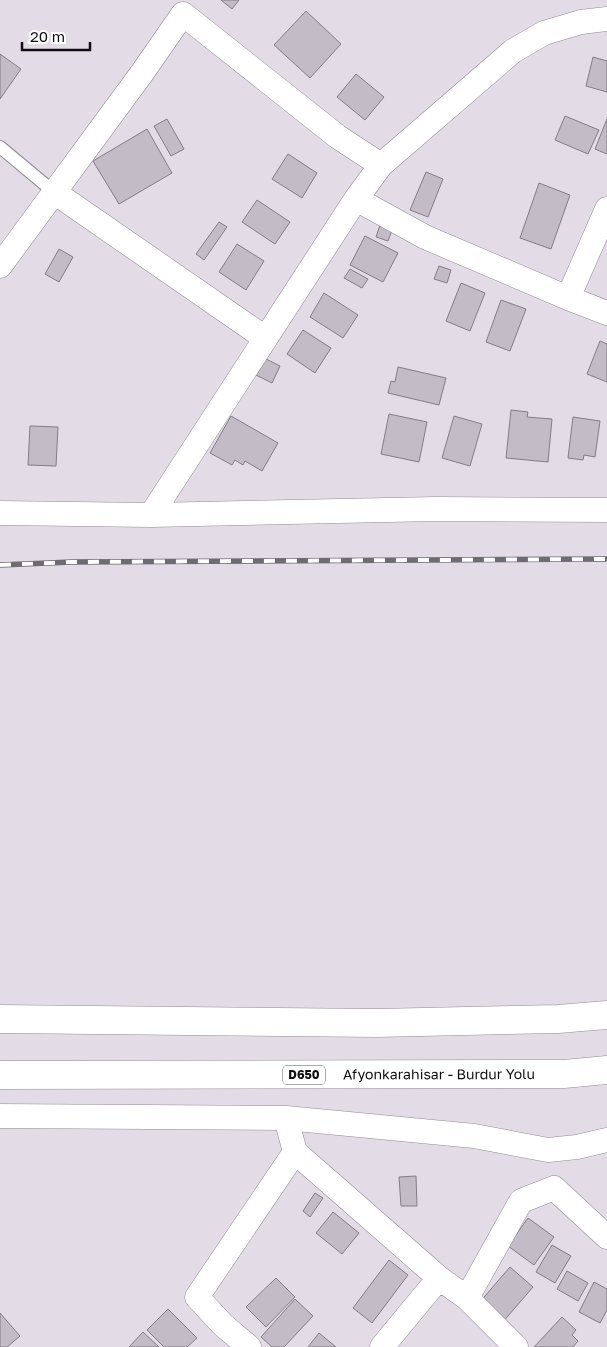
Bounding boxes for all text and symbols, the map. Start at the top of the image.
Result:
scale bar [22,20,90,52]
text: 20 m [30,27,65,45]
street label: Afyonkarahisar - Burdur Yolu [343,1065,535,1082]
road number: D650 [283,1066,325,1084]

